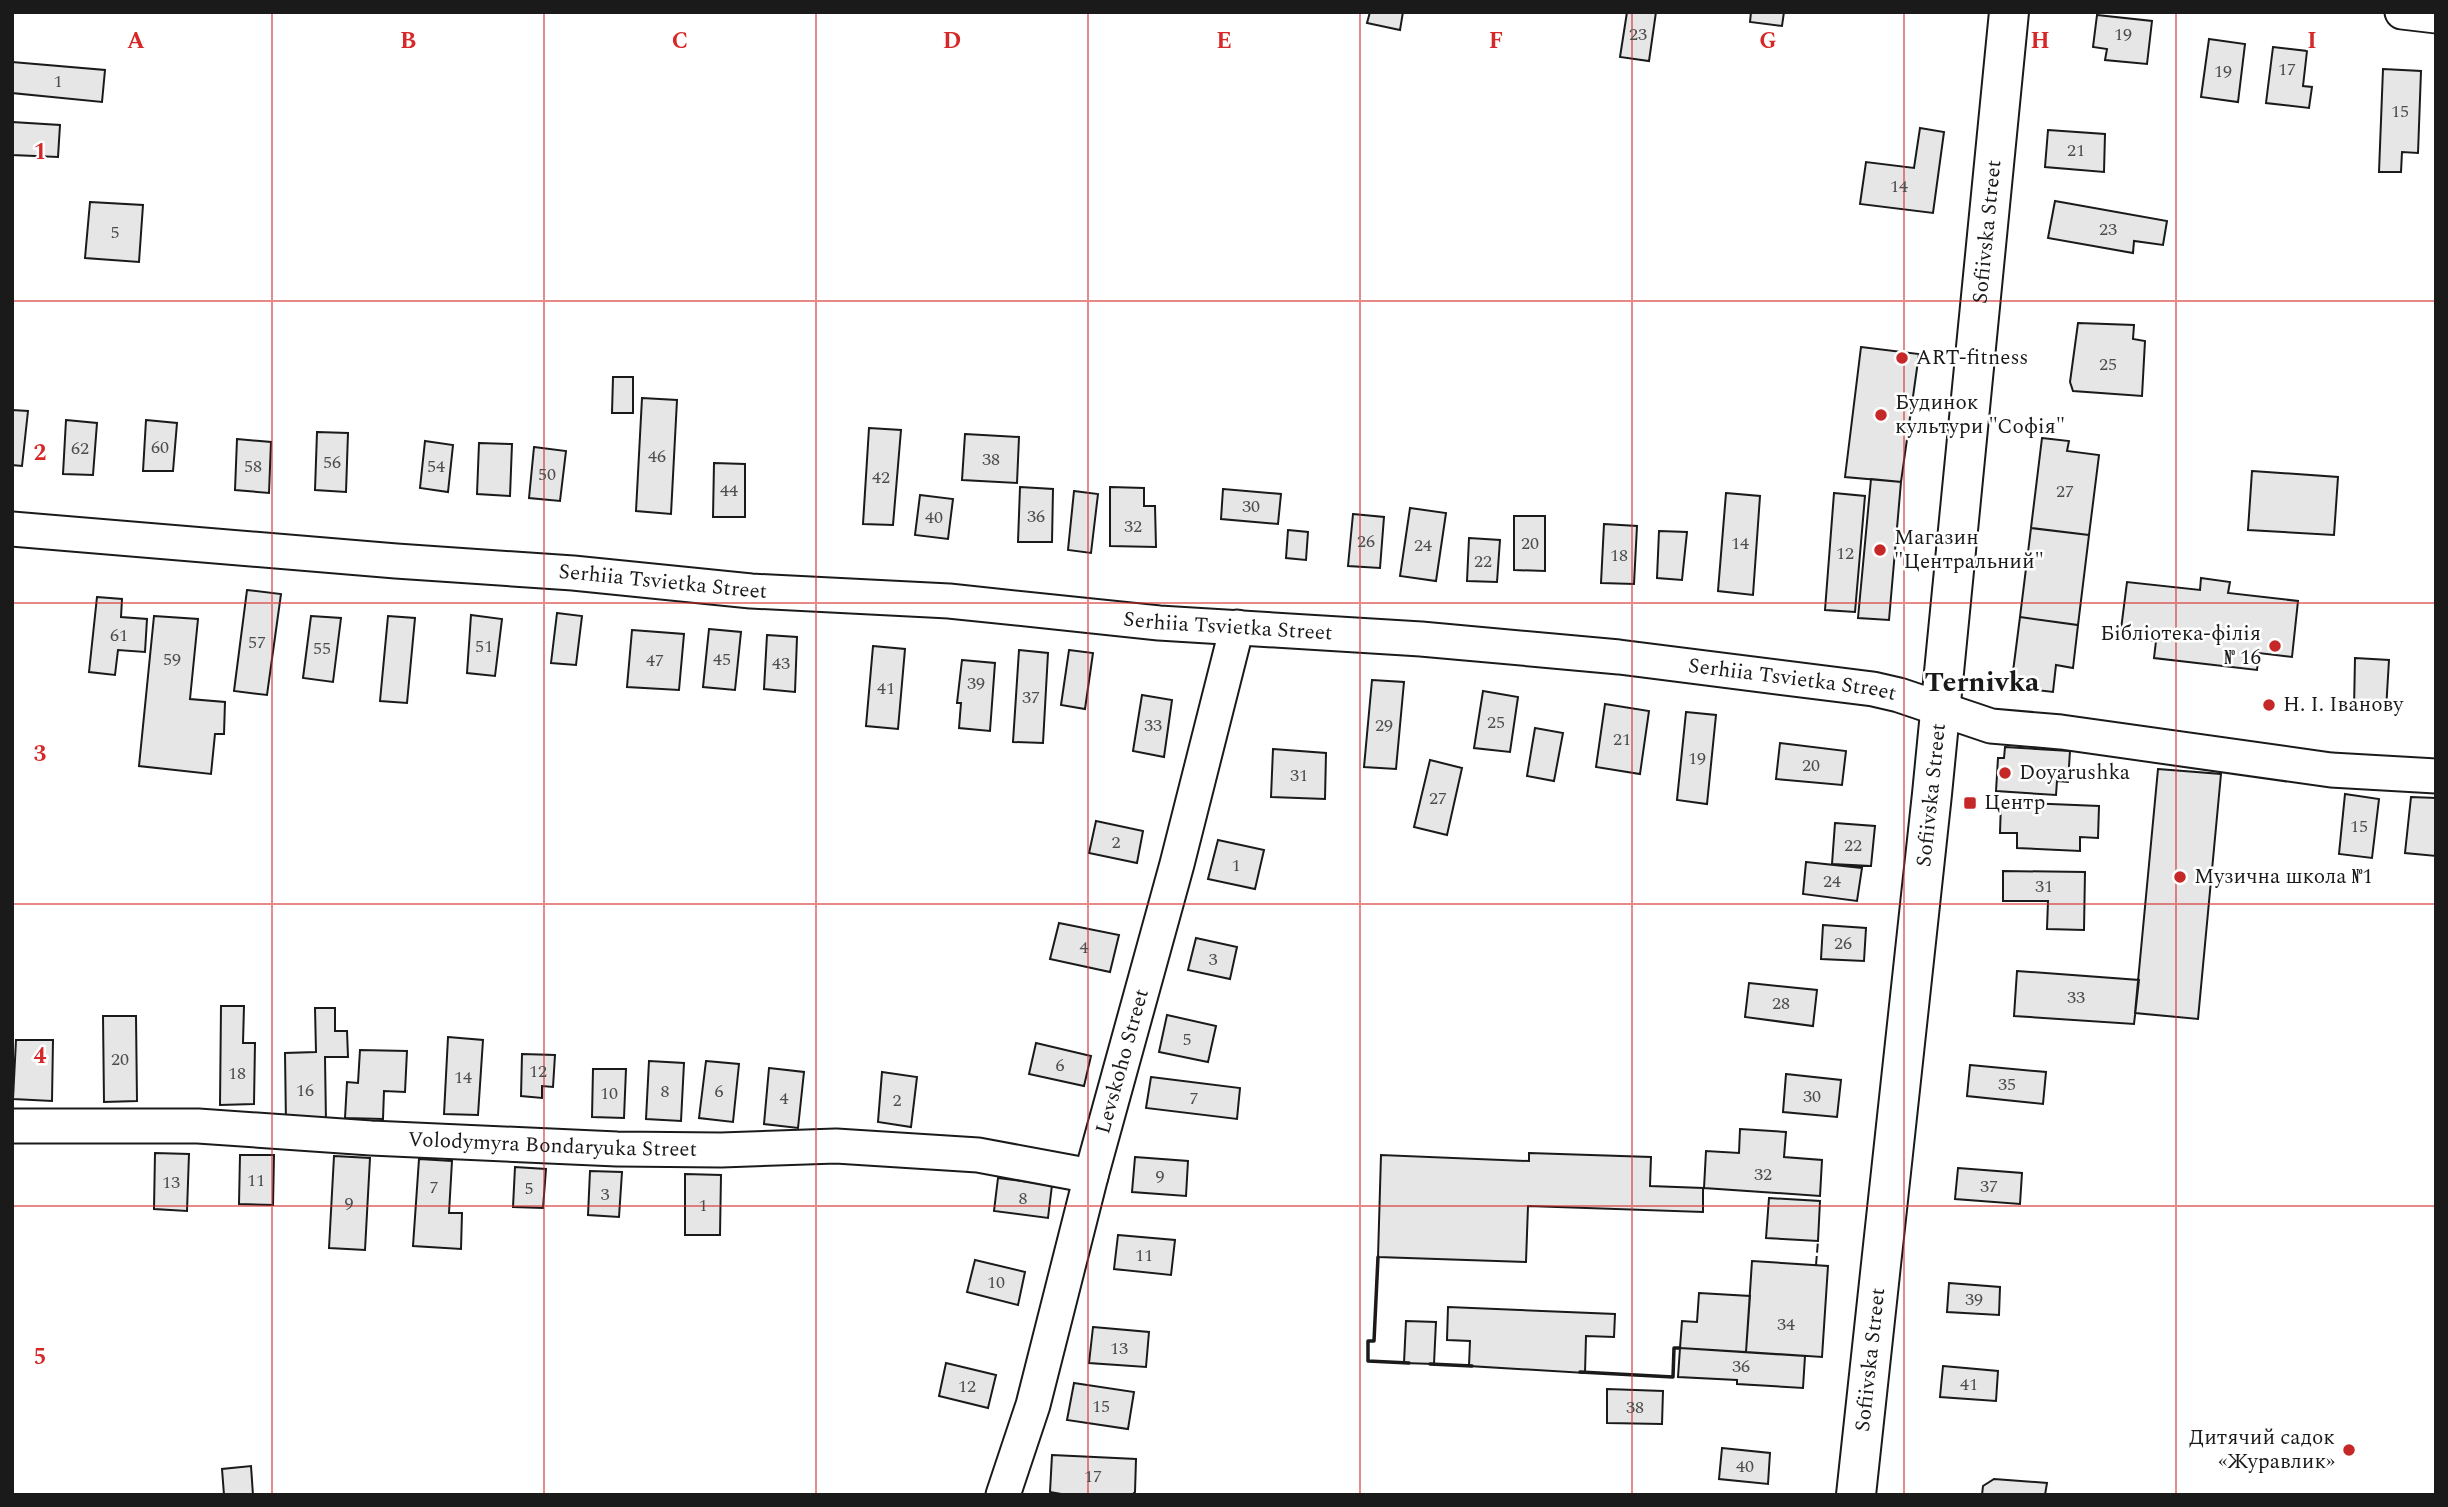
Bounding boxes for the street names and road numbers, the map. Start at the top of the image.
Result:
street label: Sofiivska Street [1964,158,2010,305]
street label: Serhiia Tsvietka Street [557,556,768,608]
street label: Serhiia Tsvietka Street [1122,603,1333,650]
street label: Serhiia Tsvietka Street [1686,650,1899,710]
street label: Sofiivska Street [1908,722,1955,869]
street label: Levskoho Street [1087,985,1158,1138]
street label: Volodymyra Bondaryuka Street [407,1124,697,1166]
street label: Sofiivska Street [1847,1286,1894,1433]

